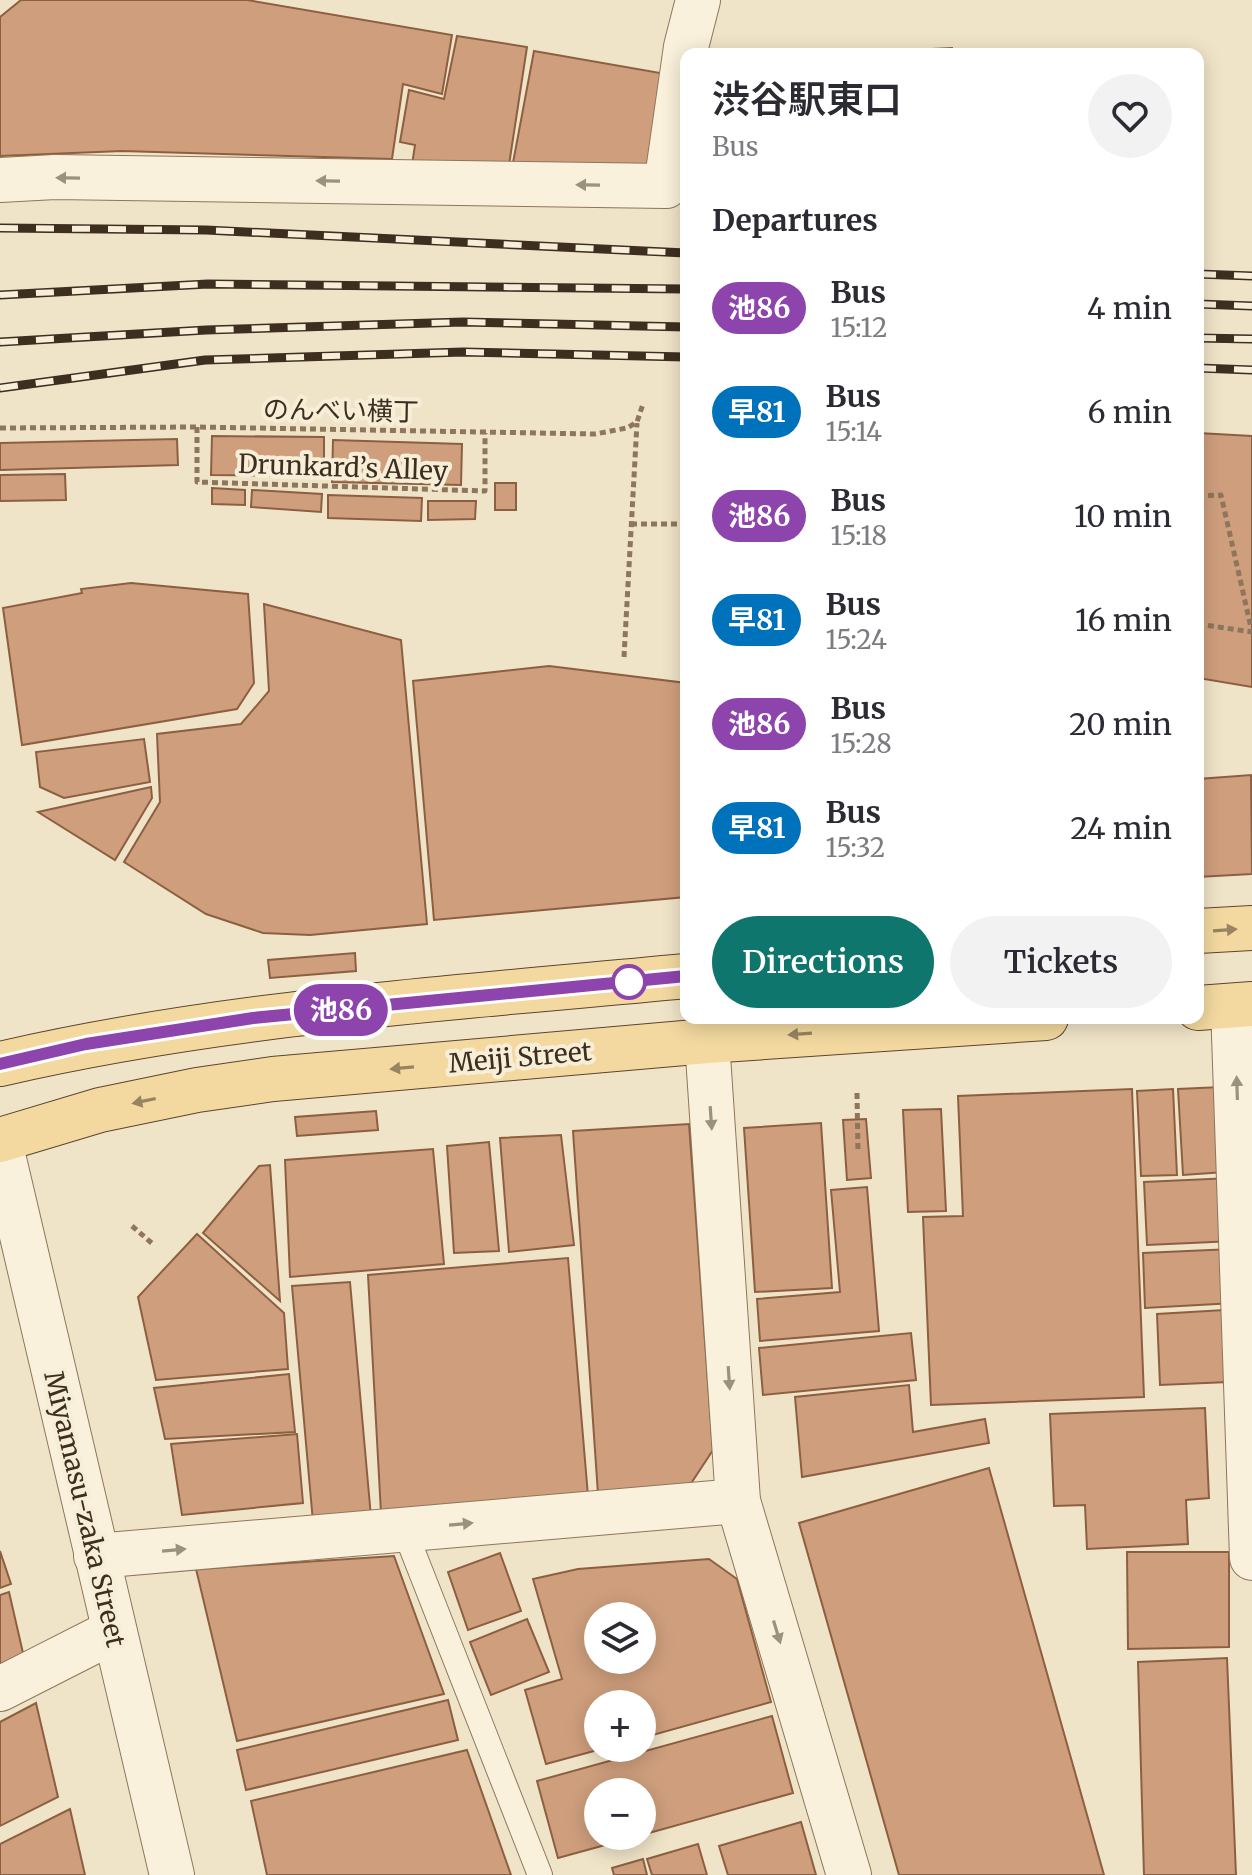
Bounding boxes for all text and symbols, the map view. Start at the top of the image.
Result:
button: heart [1088,74,1172,158]
text: 渋谷駅東口 [712,76,902,123]
text: Bus [712,130,758,163]
one-way arrow [55,171,80,184]
one-way arrow [315,175,340,187]
one-way arrow [575,179,600,191]
text: Departures [712,201,878,239]
text: Bus [830,273,886,311]
text: 4 min [1087,289,1172,327]
text: 池86 [728,290,790,326]
text: 15:12 [830,311,887,344]
text: Bus [825,377,881,415]
street label: のんべい横丁 [263,392,419,428]
text: 6 min [1087,393,1172,431]
text: 早81 [728,394,785,430]
text: 15:14 [825,415,882,448]
street label: Drunkard’s Alley [238,447,449,487]
text: Bus [830,481,886,519]
text: 10 min [1074,497,1172,535]
text: 池86 [728,498,790,534]
text: 15:18 [830,519,887,552]
text: Bus [825,585,881,623]
text: 16 min [1075,601,1172,639]
text: 早81 [728,602,785,638]
text: 15:24 [825,623,887,656]
text: Bus [830,689,886,727]
text: 20 min [1069,705,1172,743]
text: 池86 [728,706,790,742]
text: 15:28 [830,727,892,760]
text: Bus [825,793,881,831]
text: 24 min [1070,809,1172,847]
text: 早81 [728,810,785,846]
text: 15:32 [825,831,885,864]
button: Directions [712,916,934,1008]
button: Tickets [950,916,1172,1008]
one-way arrow [1213,923,1238,936]
unlabelled marker [612,965,646,999]
line badge: 池86 [295,984,387,1036]
text: 池86 [310,992,372,1028]
one-way arrow [787,1028,812,1041]
street label: Meiji Street [447,1034,593,1080]
one-way arrow [389,1062,414,1075]
one-way arrow [1230,1075,1243,1100]
one-way arrow [131,1095,156,1108]
one-way arrow [705,1106,718,1131]
one-way arrow [723,1366,736,1391]
street label: Miyamasu-zaka Street [37,1368,133,1650]
one-way arrow [449,1517,474,1530]
one-way arrow [162,1543,187,1556]
map controls [584,1602,656,1850]
button: layers [584,1602,656,1674]
one-way arrow [771,1620,784,1644]
button: + [584,1690,656,1762]
button: − [584,1778,656,1850]

